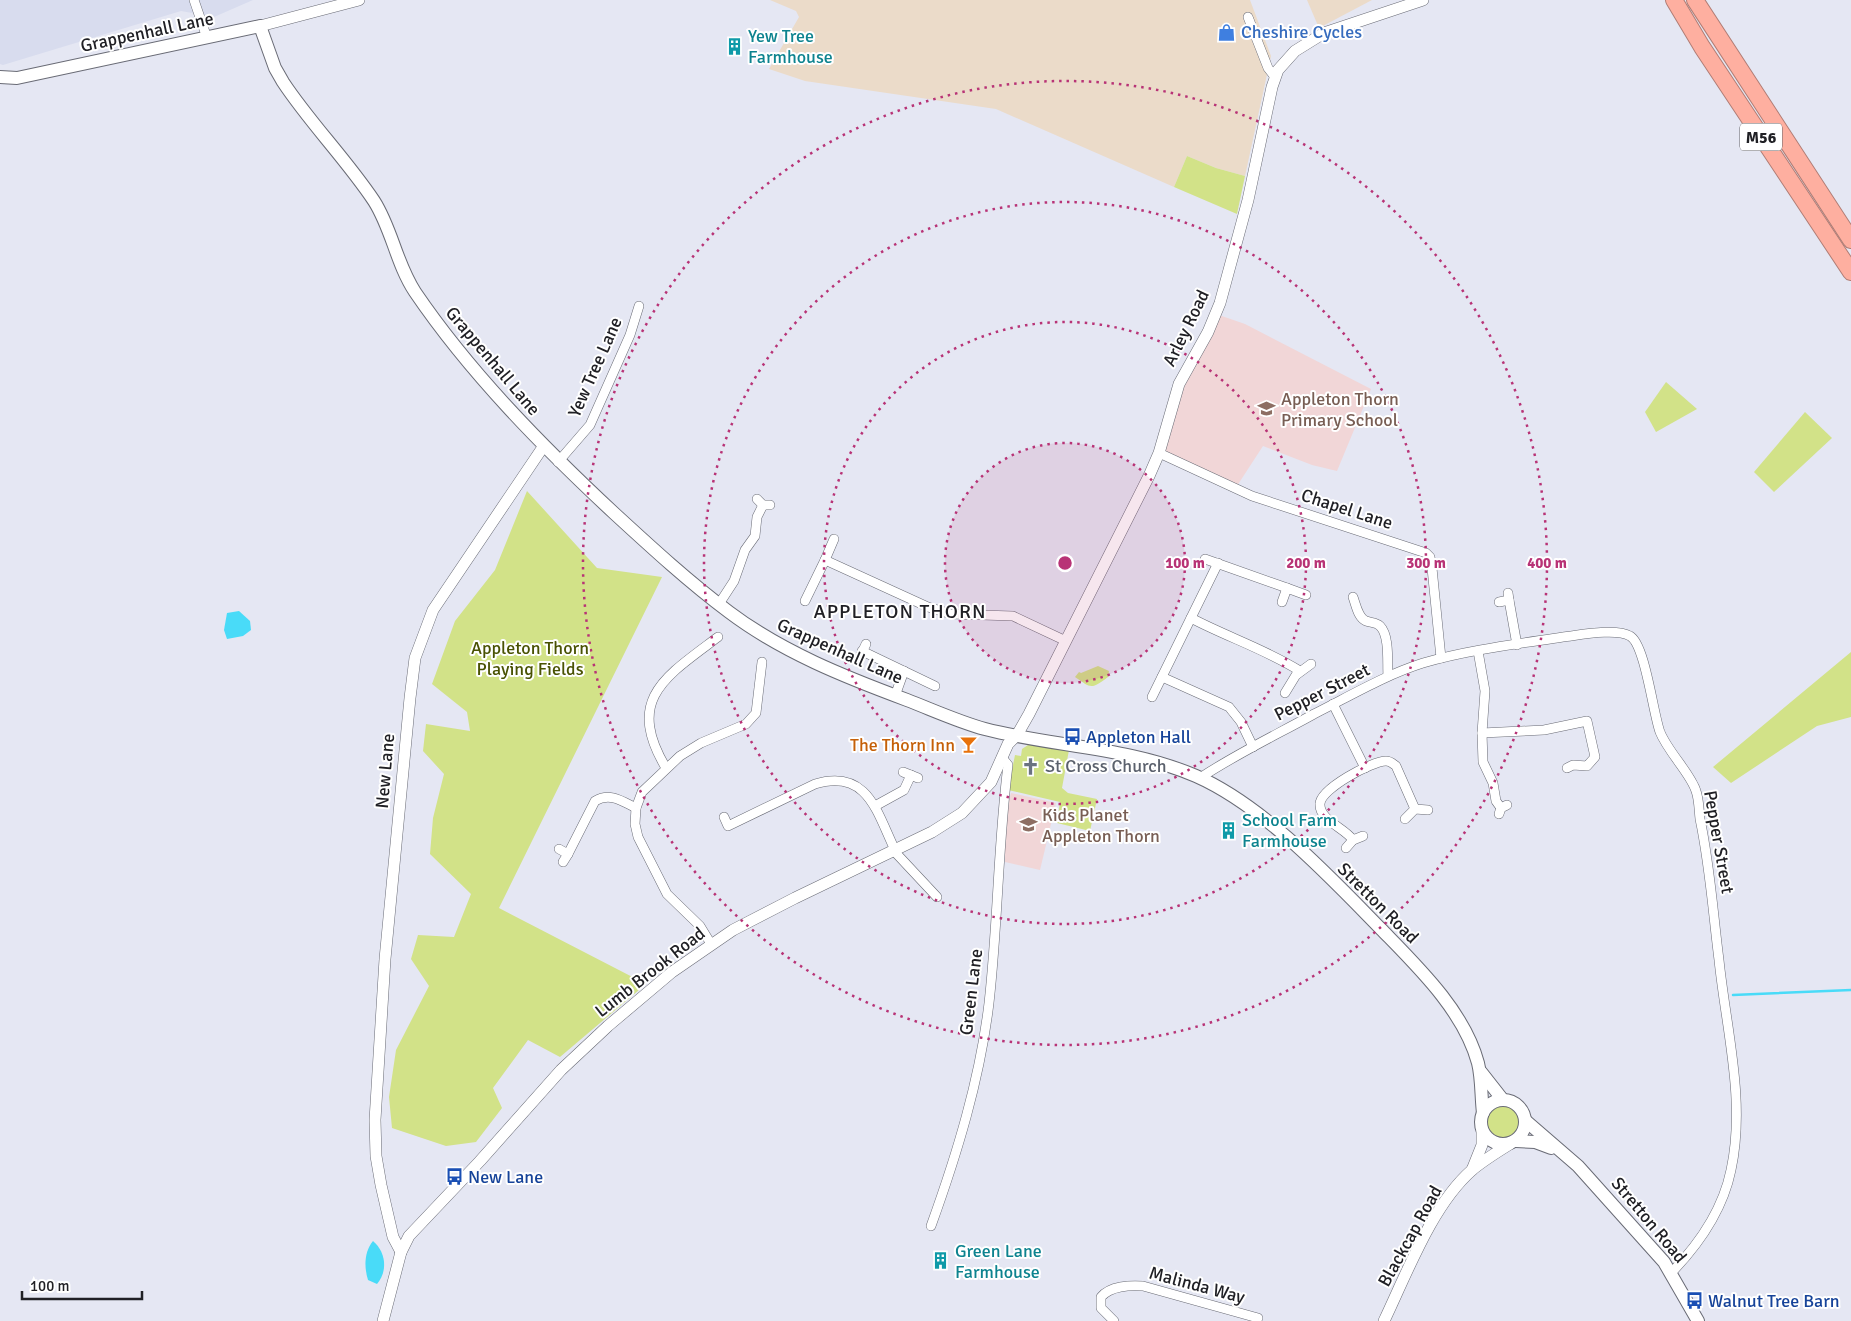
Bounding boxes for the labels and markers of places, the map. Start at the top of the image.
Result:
place label: Cheshire Cycles [1241,21,1362,43]
shop icon: Cheshire Cycles [1217,22,1237,42]
place label: Yew Tree Farmhouse [748,25,833,68]
building icon: Yew Tree Farmhouse [724,36,744,56]
place label: Appleton Thorn Primary School [1281,388,1399,431]
school or university icon: Appleton Thorn Primary School [1257,399,1277,419]
centre of rings [1056,554,1074,572]
place label: Appleton Hall [1086,726,1191,748]
bus stop icon: Appleton Hall [1062,727,1082,747]
place label: The Thorn Inn [850,734,955,756]
bar icon: The Thorn Inn [959,735,979,755]
place label: St Cross Church [1045,755,1167,777]
church icon: St Cross Church [1021,756,1041,776]
place label: Kids Planet Appleton Thorn [1042,804,1160,847]
place label: School Farm Farmhouse [1242,809,1337,852]
school or university icon: Kids Planet Appleton Thorn [1018,815,1038,835]
building icon: School Farm Farmhouse [1218,820,1238,840]
place label: New Lane [468,1166,543,1188]
bus stop icon: New Lane [444,1167,464,1187]
place label: Green Lane Farmhouse [955,1240,1042,1283]
building icon: Green Lane Farmhouse [931,1251,951,1271]
place label: Walnut Tree Barn [1708,1290,1840,1312]
bus stop icon: Walnut Tree Barn [1684,1291,1704,1311]

